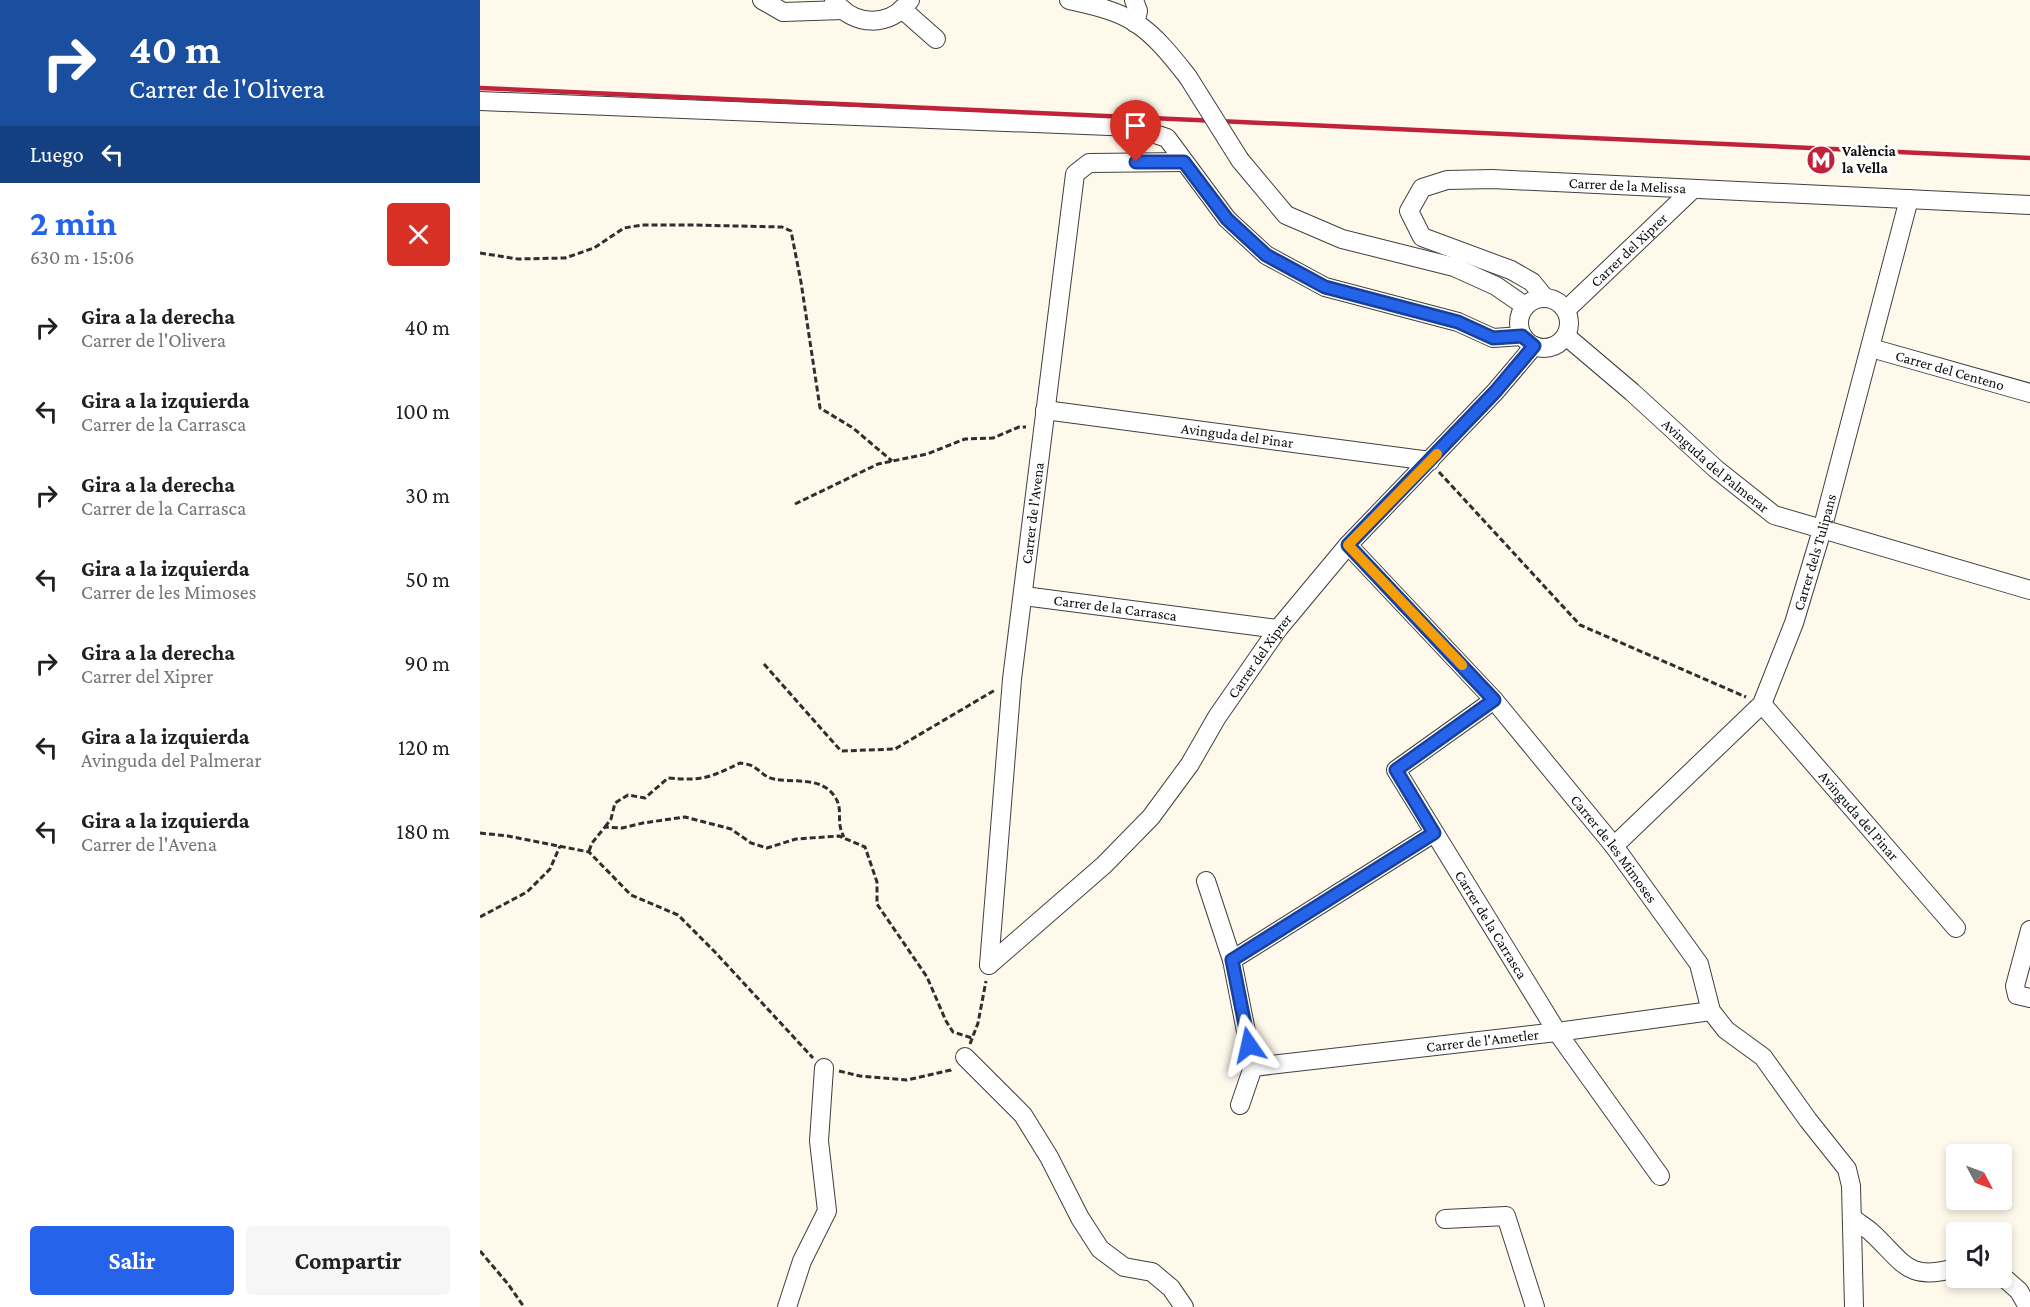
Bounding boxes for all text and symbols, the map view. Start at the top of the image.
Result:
icon: right [30,24,108,102]
text: 40 m [129,25,221,72]
text: Carrer de l'Olivera [129,74,325,104]
pin [1110,100,1161,162]
icon: arrive [1119,109,1152,142]
icon: left [96,138,129,171]
text: Luego [30,142,84,167]
place label: València la Vella [1841,143,1897,176]
metro station icon: València la Vella [1805,144,1837,176]
street label: Carrer de la Melissa [1568,175,1687,196]
text: 2 min [30,203,117,243]
button: close [387,203,450,266]
street label: Carrer del Xiprer [1587,209,1671,290]
text: 630 m · 15:06 [30,246,135,268]
text: Gira a la derecha [81,304,235,329]
icon: right [30,311,63,344]
text: 40 m [405,315,450,340]
text: Carrer de l'Olivera [81,329,226,351]
street label: Carrer del Centeno [1894,347,2006,393]
text: Gira a la izquierda [81,388,250,413]
icon: left [30,395,63,428]
text: 100 m [396,399,450,424]
text: Carrer de la Carrasca [81,413,246,435]
street label: Avinguda del Palmerar [1659,416,1773,516]
street label: Avinguda del Pinar [1180,420,1295,451]
street label: Carrer de l'Avena [1018,462,1047,565]
text: Gira a la derecha [81,472,235,497]
icon: right [30,479,63,512]
text: 30 m [405,483,450,508]
street label: Carrer dels Tulipans [1790,492,1839,612]
text: Carrer de la Carrasca [81,497,246,519]
text: Gira a la izquierda [81,556,250,581]
icon: left [30,563,63,596]
text: 50 m [405,567,450,592]
text: Carrer de les Mimoses [81,581,256,603]
street label: Carrer de la Carrasca [1053,592,1178,624]
street label: Carrer del Xiprer [1225,610,1295,701]
text: Gira a la derecha [81,640,235,665]
icon: right [30,647,63,680]
text: 90 m [405,651,450,676]
text: Carrer del Xiprer [81,665,213,687]
text: Gira a la izquierda [81,724,250,749]
icon: left [30,731,63,764]
text: 120 m [398,735,450,760]
text: Avinguda del Palmerar [81,749,262,771]
street label: Avinguda del Pinar [1816,768,1902,864]
street label: Carrer de les Mimoses [1567,792,1660,906]
text: Gira a la izquierda [81,808,250,833]
icon: left [30,815,63,848]
text: 180 m [397,819,450,844]
text: Carrer de l'Avena [81,833,217,855]
street label: Carrer de la Carrasca [1452,868,1530,982]
position arrow [1217,1013,1281,1077]
street label: Carrer de l'Ametler [1425,1026,1540,1055]
north arrow [1946,1144,2012,1210]
map controls [1946,1144,2012,1288]
button: sound [1946,1222,2012,1288]
button: Salir [30,1226,234,1295]
button: Compartir [246,1226,450,1295]

